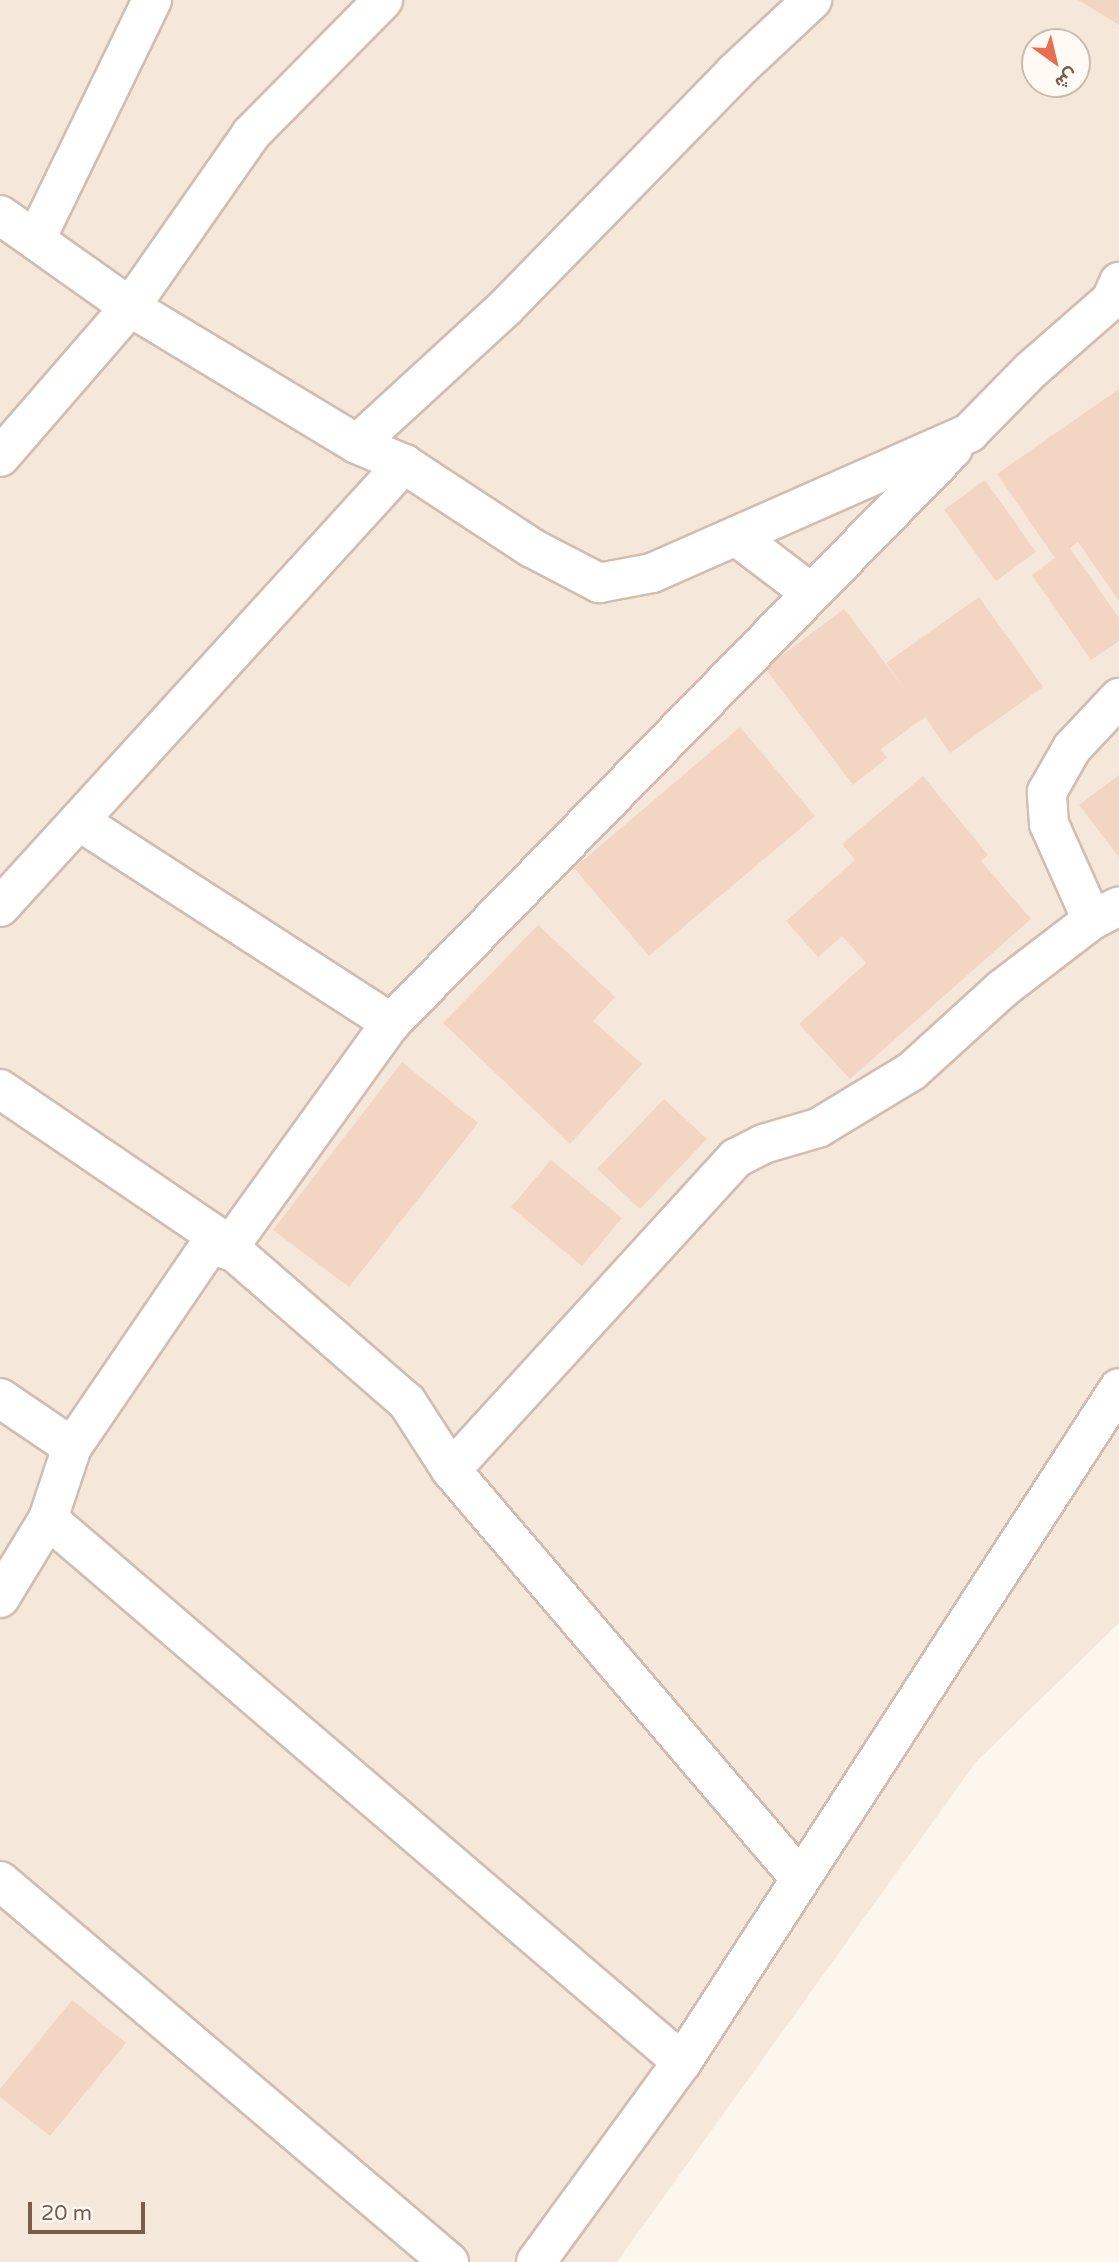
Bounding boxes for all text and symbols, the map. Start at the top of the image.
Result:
north arrow [1021,28,1091,98]
text: ش [1051,63,1082,94]
scale bar [32,2188,149,2232]
text: 20 m [41,2201,92,2226]

